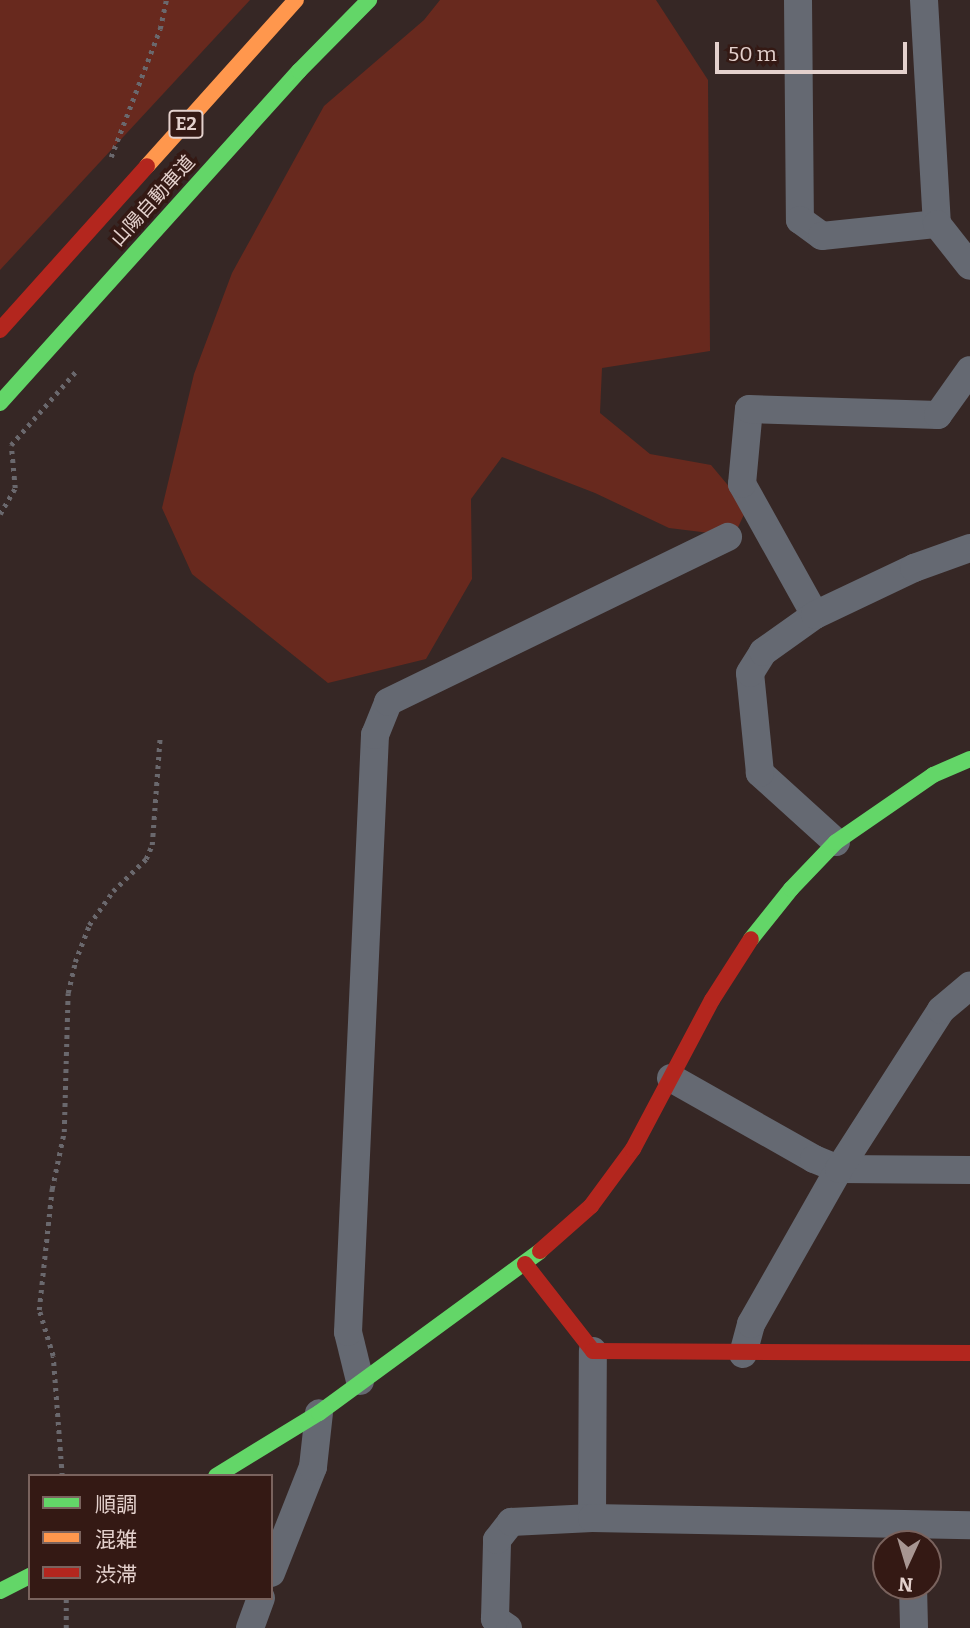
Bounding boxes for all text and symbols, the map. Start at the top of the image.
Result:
scale bar [718,28,911,72]
text: 50 m [728,41,777,67]
road number: E2 [167,110,205,139]
street label: 山陽自動車道 [106,151,200,251]
legend [28,1474,273,1600]
text: 順調 [95,1492,137,1518]
text: 混雑 [95,1527,137,1553]
north arrow [872,1530,942,1600]
text: 渋滞 [95,1562,137,1588]
text: N [898,1572,914,1596]

